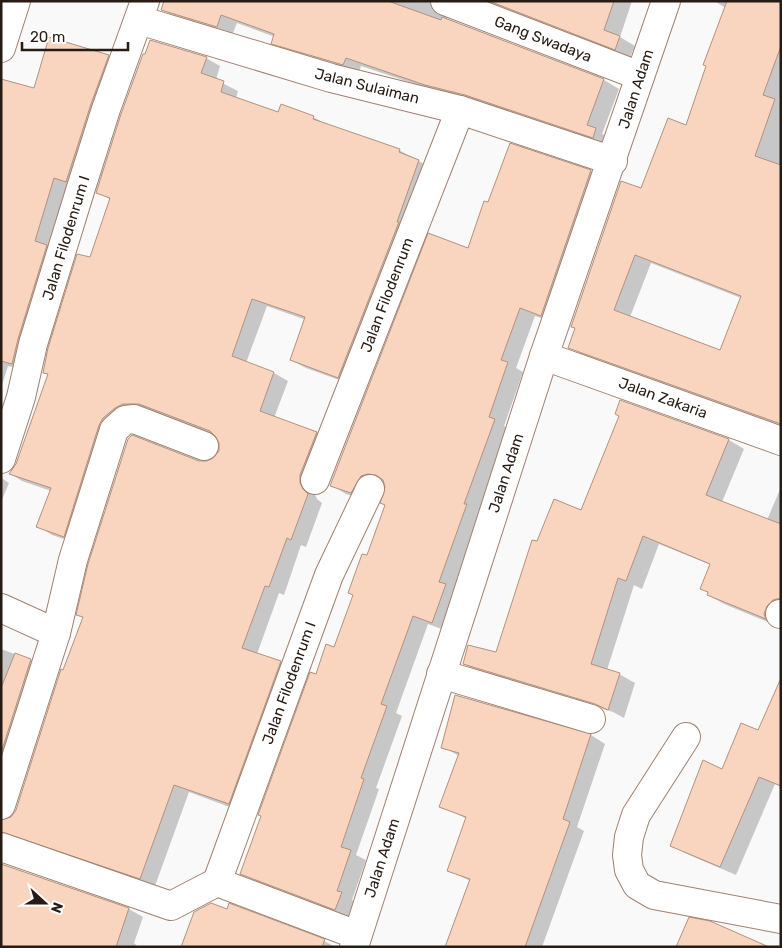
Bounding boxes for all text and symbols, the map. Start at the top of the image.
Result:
street label: Gang Swadaya [492,12,594,66]
scale bar [22,20,129,52]
text: 20 m [30,28,65,46]
street label: Jalan Adam [615,47,657,131]
street label: Jalan Sulaiman [313,64,421,108]
street label: Jalan Filodenrum I [38,174,94,302]
street label: Jalan Filodenrum [357,235,417,355]
street label: Jalan Zakaria [616,374,710,422]
street label: Jalan Adam [485,431,527,515]
street label: Jalan Filodenrum I [258,619,320,747]
street label: Jalan Adam [361,816,403,900]
north arrow [20,878,70,928]
text: N [47,900,66,915]

